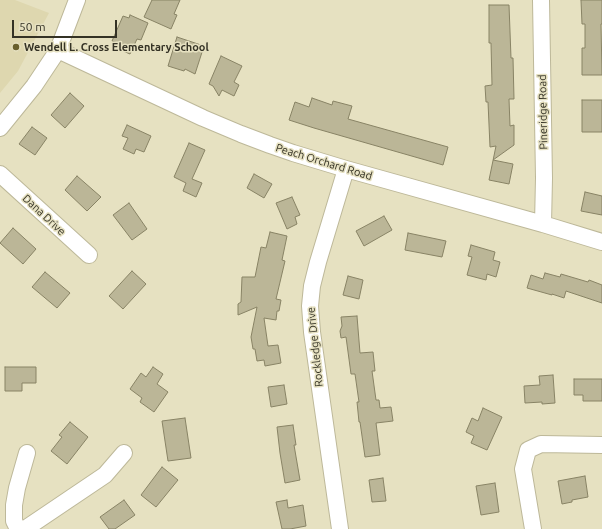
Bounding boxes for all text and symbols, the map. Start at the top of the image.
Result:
scale bar [14,12,119,38]
text: 50 m [19,20,46,33]
place label: Wendell L. Cross Elementary School [24,40,209,54]
marker: Wendell L. Cross Elementary School [11,42,21,52]
street label: Pineridge Road [536,74,550,150]
street label: Peach Orchard Road [274,141,374,183]
street label: Dana Drive [20,192,68,238]
street label: Rockledge Drive [304,306,326,388]

